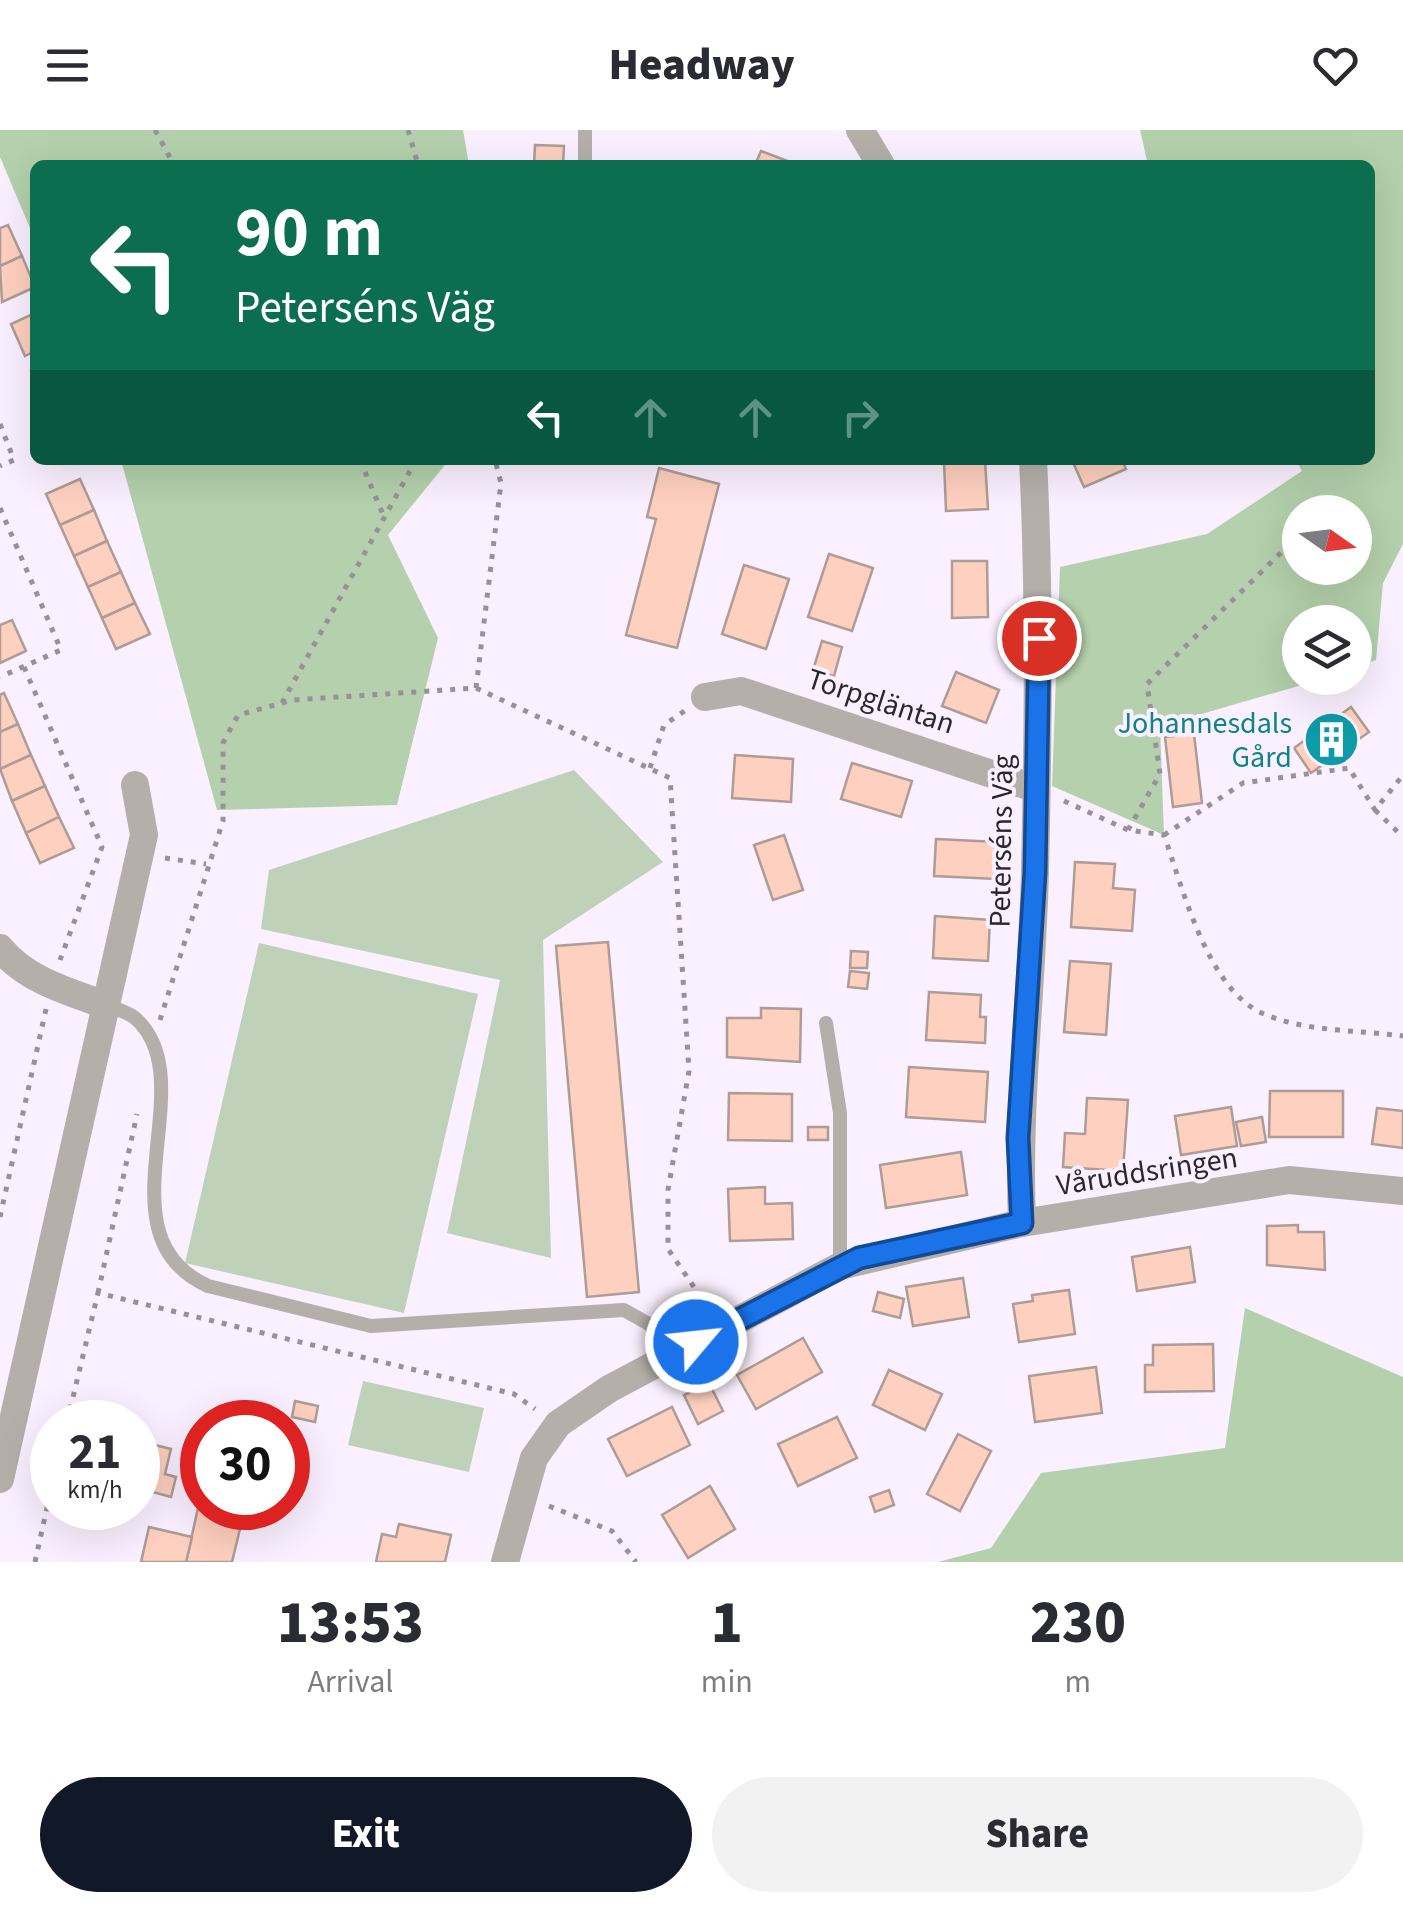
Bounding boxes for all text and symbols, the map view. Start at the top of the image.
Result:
text: Headway [608,33,795,97]
icon: menu [40,38,95,93]
icon: heart [1308,38,1363,93]
text: 90 m [235,183,383,283]
icon: left [70,200,200,330]
text: Peterséns Väg [235,276,495,340]
icon: left [518,390,573,445]
icon: ahead [623,390,678,445]
icon: ahead [728,390,783,445]
icon: right [833,390,888,445]
north arrow [1282,495,1372,585]
map controls [1282,495,1372,695]
pin [997,596,1082,681]
button: layers [1282,605,1372,695]
icon: arrive [1012,611,1067,666]
street label: Torpgläntan [802,657,960,746]
place label: Johannesdals Gård [1118,702,1292,779]
building icon: Johannesdals Gård [1301,710,1361,770]
street label: Peterséns Väg [978,754,1025,928]
street label: Våruddsringen [1053,1136,1241,1207]
position arrow [644,1290,748,1394]
speed limit sign: 30 [180,1400,310,1530]
text: 21 [69,1417,121,1488]
text: km/h [67,1472,123,1508]
text: 13:53 [277,1581,424,1666]
text: 1 [711,1581,743,1666]
text: 230 [1030,1581,1126,1666]
text: Arrival [307,1659,393,1705]
text: min [701,1659,753,1705]
text: m [1065,1659,1091,1705]
button: Exit [40,1777,692,1892]
button: Share [712,1777,1363,1892]

